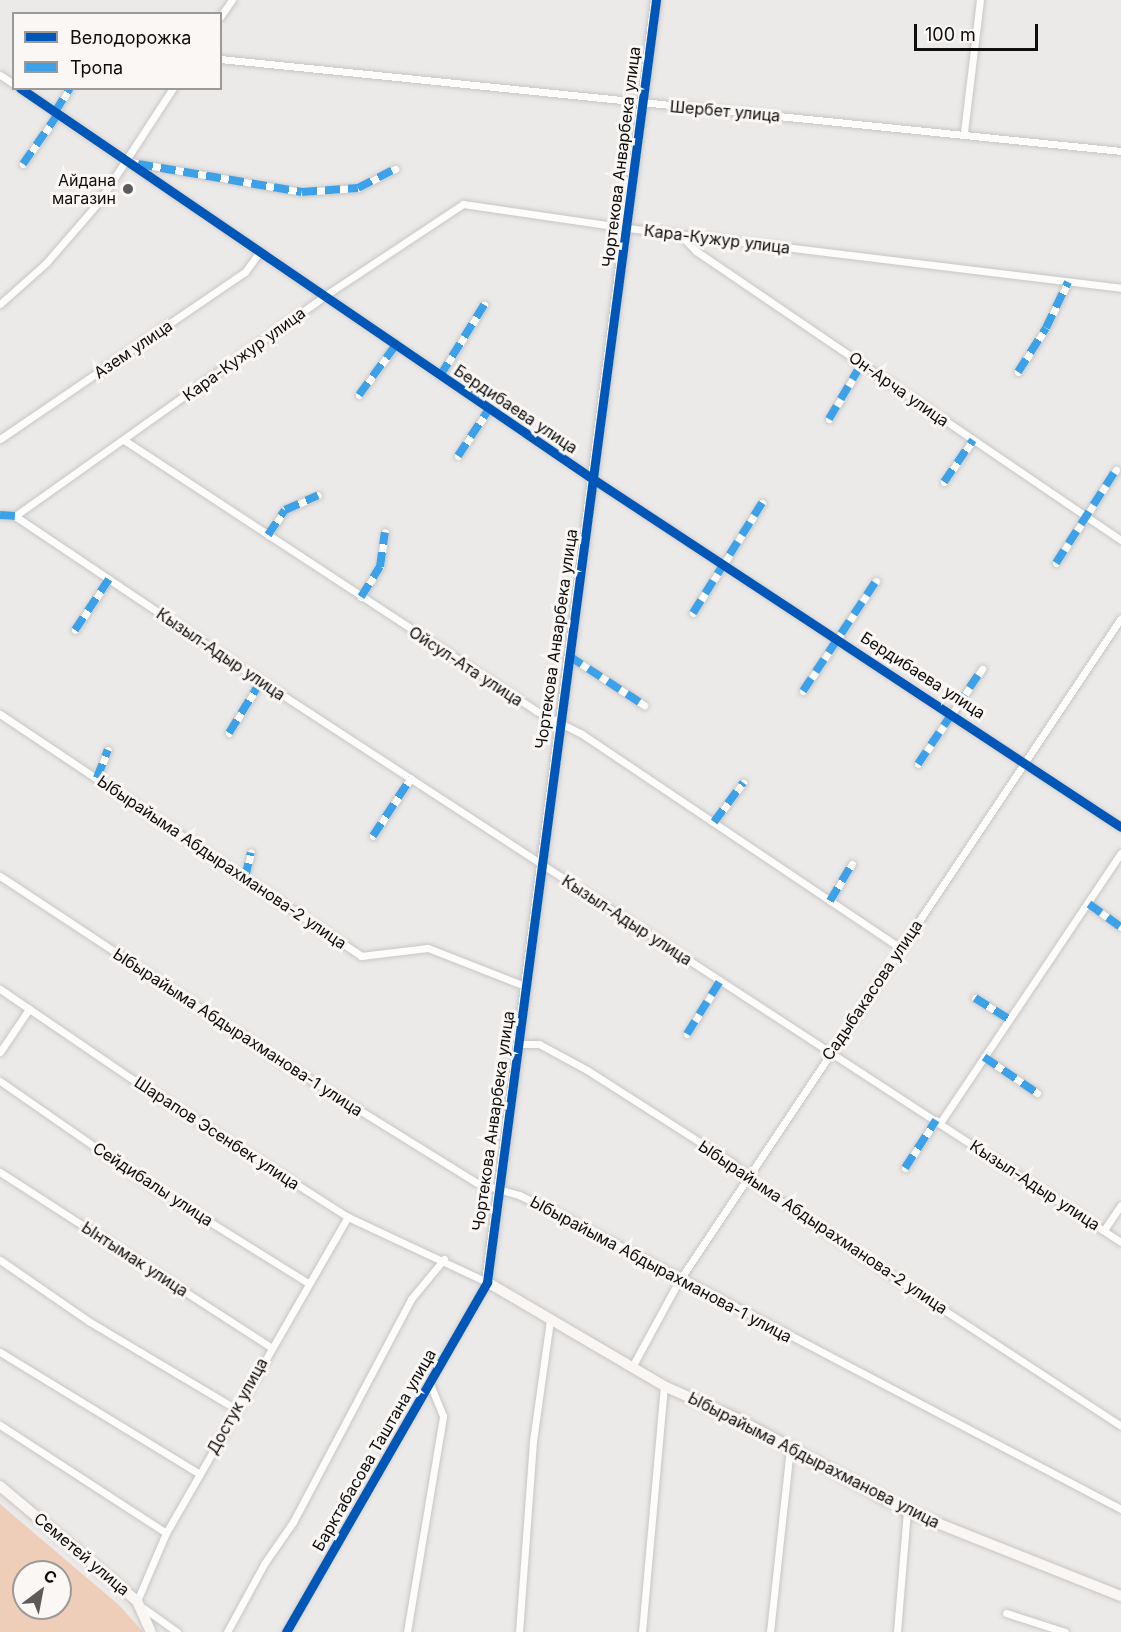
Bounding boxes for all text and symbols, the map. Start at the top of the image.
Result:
legend [12,12,222,90]
scale bar [917,12,1042,50]
text: 100 m [925,24,976,45]
text: Велодорожка [70,27,191,48]
street label: Чортекова Анварбека улица [598,46,644,268]
text: Тропа [70,57,123,78]
street label: Шербет улица [669,97,781,125]
place label: Айдана магазин [52,170,116,208]
marker: Айдана магазин [121,182,135,196]
street label: Кара-Кужур улица [643,221,791,257]
street label: Кара-Кужур улица [179,303,309,405]
street label: Азем улица [90,316,176,382]
street label: Он-Арча улица [845,347,953,431]
street label: Бердибаева улица [451,361,581,457]
street label: Чортекова Анварбека улица [531,528,581,750]
street label: Кызыл-Адыр улица [153,604,289,704]
street label: Ойсул-Ата улица [405,622,527,710]
street label: Бердибаева улица [857,628,989,722]
street label: Ыбырайыма Абдырахманова-2 улица [94,771,350,953]
street label: Кызыл-Адыр улица [558,871,696,969]
street label: Садыбакасова улица [818,916,926,1064]
street label: Ыбырайыма Абдырахманова-1 улица [110,944,366,1120]
street label: Чортекова Анварбека улица [468,1010,518,1232]
street label: Шарапов Эсенбек улица [131,1072,303,1194]
street label: Ыбырайыма Абдырахманова-2 улица [695,1136,951,1318]
street label: Кызыл-Адыр улица [966,1136,1104,1234]
street label: Сейдибалы улица [89,1138,217,1230]
street label: Ыбырайыма Абдырахманова-1 улица [527,1192,795,1346]
street label: Ынтымак улица [78,1217,192,1301]
street label: Барктабасова Таштана улица [308,1346,440,1554]
street label: Достук улица [203,1354,271,1458]
street label: Ыбырайыма Абдырахманова улица [685,1388,943,1532]
street label: Семетей улица [30,1509,134,1599]
north arrow [12,1560,72,1620]

